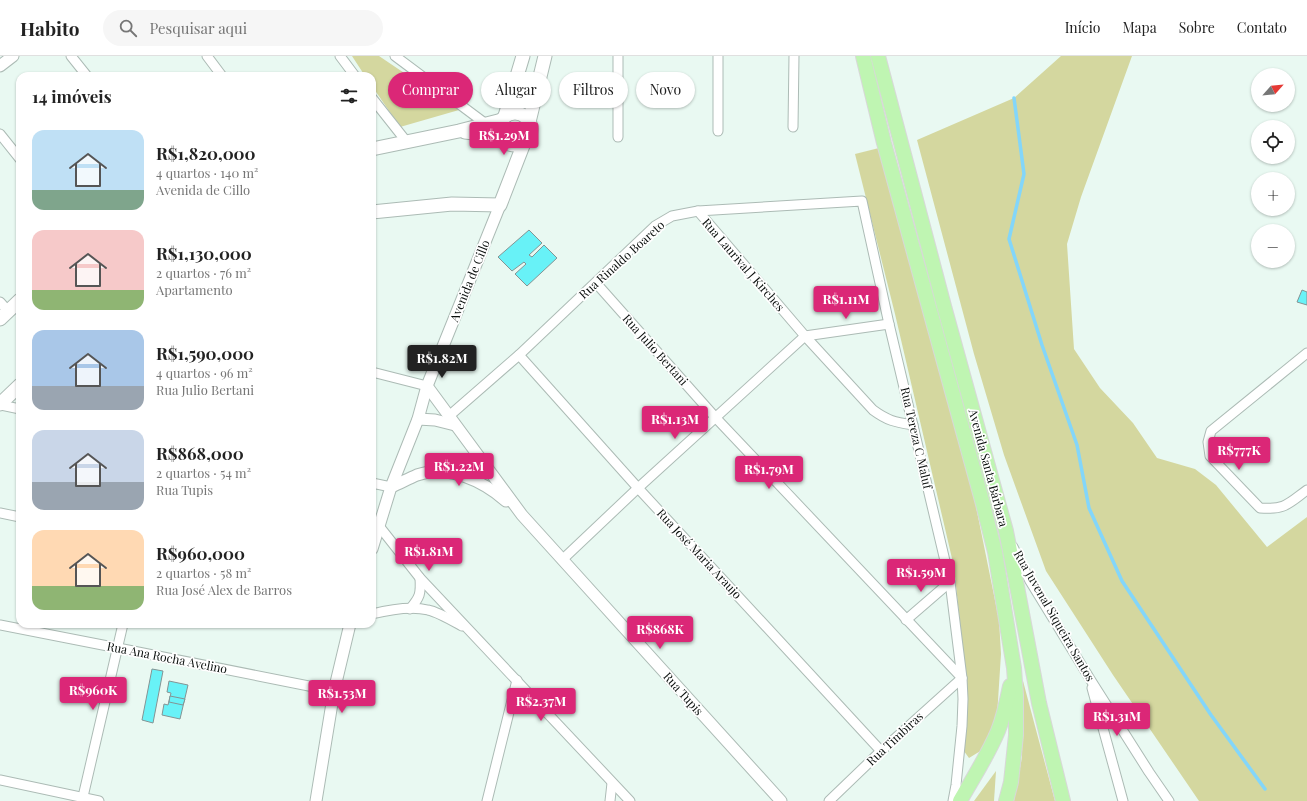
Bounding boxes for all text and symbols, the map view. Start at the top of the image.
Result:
search box [103,10,383,46]
text: Habito [20,15,79,41]
icon: search [117,17,139,39]
text: Pesquisar aqui [149,18,247,38]
text: Início [1065,18,1100,37]
text: Mapa [1122,18,1157,37]
text: Sobre [1179,18,1215,37]
text: Contato [1237,18,1287,37]
north arrow [1251,68,1295,112]
map controls [1251,68,1295,268]
chip: Comprar [388,72,473,108]
chip: Alugar [481,72,551,108]
chip: Filtros [559,72,628,108]
chip: Novo [636,72,695,108]
text: 14 imóveis [32,85,112,107]
icon: filters [338,85,360,107]
button: locate [1251,120,1295,164]
pin: R$1.29M [467,122,541,156]
text: R$1.29M [479,126,530,143]
text: R$1,820,000 [156,142,256,164]
icon: home [64,146,112,194]
text: 4 quartos · 140 m² [156,164,258,181]
button: + [1251,172,1295,216]
text: Avenida de Cillo [156,181,250,198]
street label: Rua Laurival J Kirches [699,214,789,314]
street label: Rua Rinaldo Boareto [575,216,668,302]
button: − [1251,224,1295,268]
street label: Avenida de Cillo [445,237,493,325]
text: R$1,130,000 [156,242,252,264]
icon: home [64,246,112,294]
text: 2 quartos · 76 m² [156,264,251,281]
text: Apartamento [156,281,233,298]
pin: R$1.11M [809,286,883,320]
text: R$1.11M [823,290,869,307]
street label: Rua Julio Bertani [619,310,692,389]
text: R$1,590,000 [156,342,254,364]
pin: R$1.82M [405,345,479,379]
icon: home [64,346,112,394]
text: R$1.82M [416,349,468,366]
text: 4 quartos · 96 m² [156,364,253,381]
text: Rua Julio Bertani [156,381,254,398]
street label: Rua Tereza C Maluf [897,385,937,491]
pin: R$1.13M [638,406,712,440]
street label: Avenida Santa Bárbara [965,406,1012,528]
text: R$1.13M [651,410,699,427]
pin: R$777K [1206,437,1272,471]
text: R$777K [1217,441,1261,458]
text: R$868,000 [156,442,244,464]
icon: home [64,446,112,494]
pin: R$1.22M [422,453,496,487]
pin: R$1.79M [732,456,806,490]
text: R$1.22M [434,457,484,474]
text: R$1.79M [744,460,794,477]
text: 2 quartos · 54 m² [156,464,251,481]
text: Rua Tupis [156,481,213,498]
street label: Rua José Maria Araujo [654,505,746,602]
pin: R$1.81M [392,538,466,572]
text: R$960,000 [156,542,245,564]
text: R$1.81M [404,542,454,559]
icon: home [64,546,112,594]
street label: Rua Juvenal Siqueira Santos [1011,547,1099,684]
pin: R$1.59M [884,559,958,593]
text: R$1.59M [896,563,946,580]
text: 2 quartos · 58 m² [156,564,251,581]
text: Rua José Alex de Barros [156,581,292,598]
pin: R$868K [627,616,693,650]
text: R$868K [636,620,684,637]
street label: Rua Ana Rocha Avelino [106,637,229,677]
street label: Rua Tupis [660,668,707,718]
pin: R$960K [60,677,126,711]
pin: R$1.53M [305,680,379,714]
text: R$960K [69,681,117,698]
text: R$1.53M [317,684,367,701]
pin: R$2.37M [504,688,578,722]
text: R$2.37M [516,692,566,709]
pin: R$1.31M [1080,703,1154,737]
text: R$1.31M [1093,707,1141,724]
street label: Rua Timbiras [863,708,926,769]

